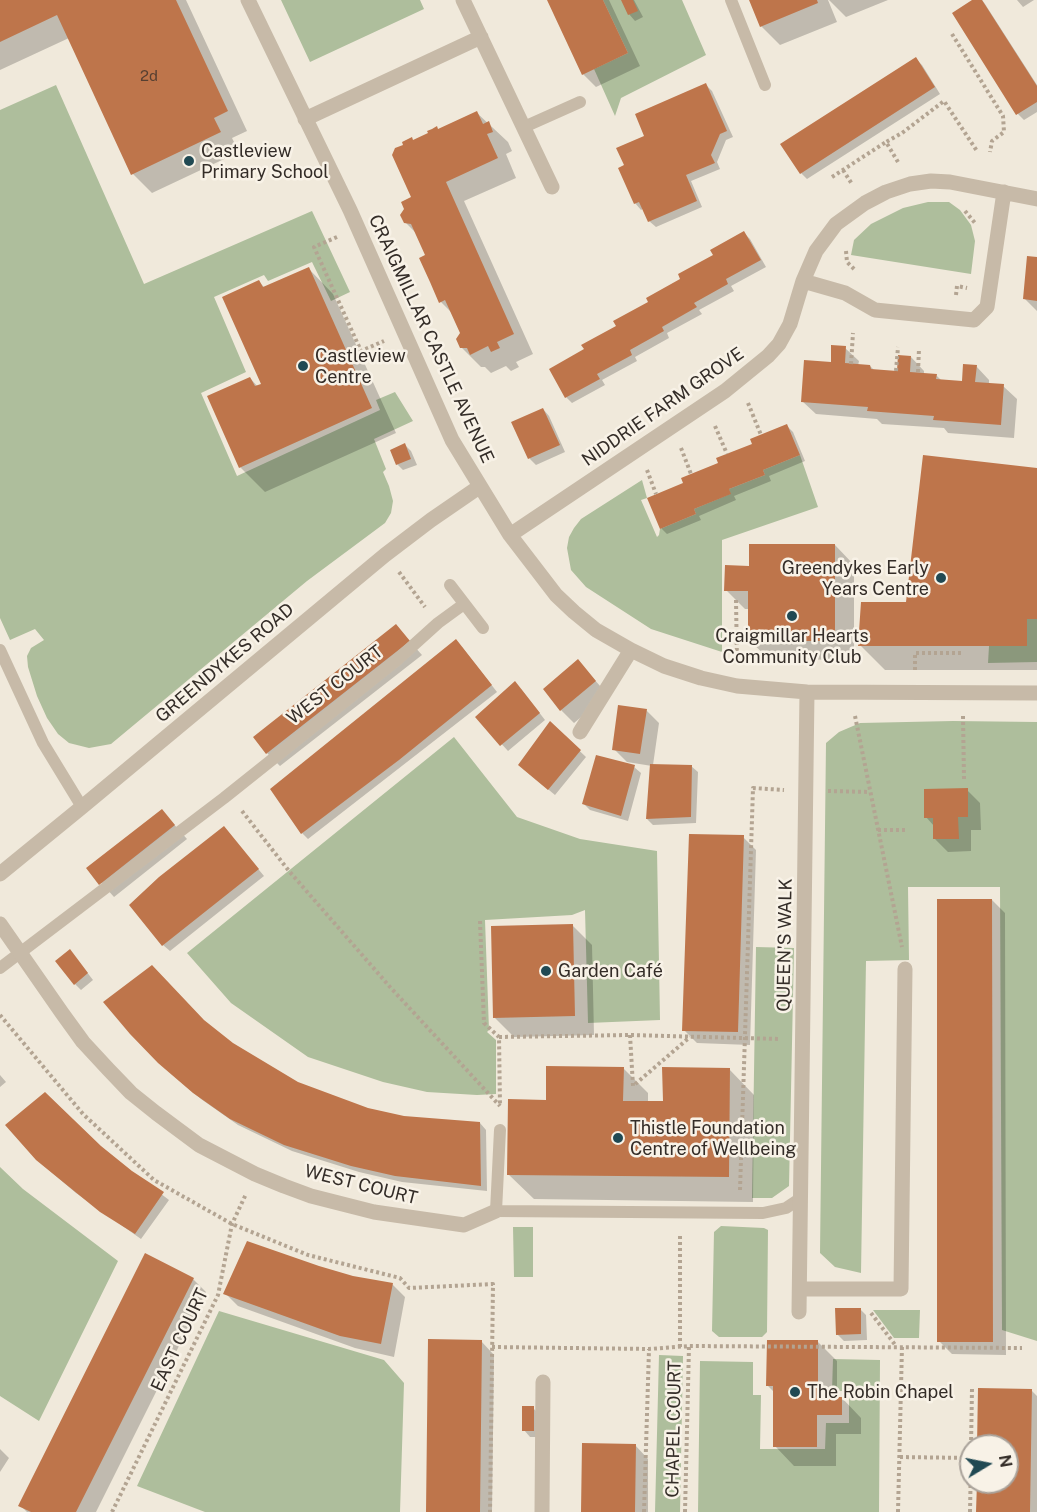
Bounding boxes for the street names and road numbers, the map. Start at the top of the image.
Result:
street label: CRAIGMILLAR CASTLE AVENUE [364,211,498,467]
street label: NIDDRIE FARM GROVE [578,343,748,471]
street label: GREENDYKES ROAD [151,599,299,727]
street label: WEST COURT [283,641,387,729]
street label: QUEEN'S WALK [773,878,797,1012]
street label: WEST COURT [302,1161,420,1209]
street label: EAST COURT [147,1285,213,1395]
street label: CHAPEL COURT [662,1360,686,1498]

